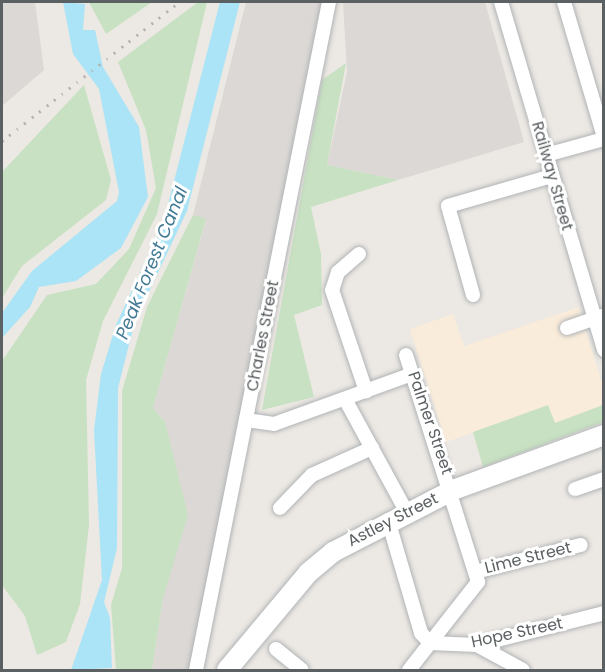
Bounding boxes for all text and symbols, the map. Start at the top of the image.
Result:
street label: Railway Street [527,119,577,233]
water label: Peak Forest Canal [112,184,192,342]
street label: Charles Street [243,279,283,393]
street label: Palmer Street [403,369,457,477]
street label: Astley Street [345,489,441,551]
street label: Lime Street [483,538,573,578]
street label: Hope Street [469,614,565,652]

